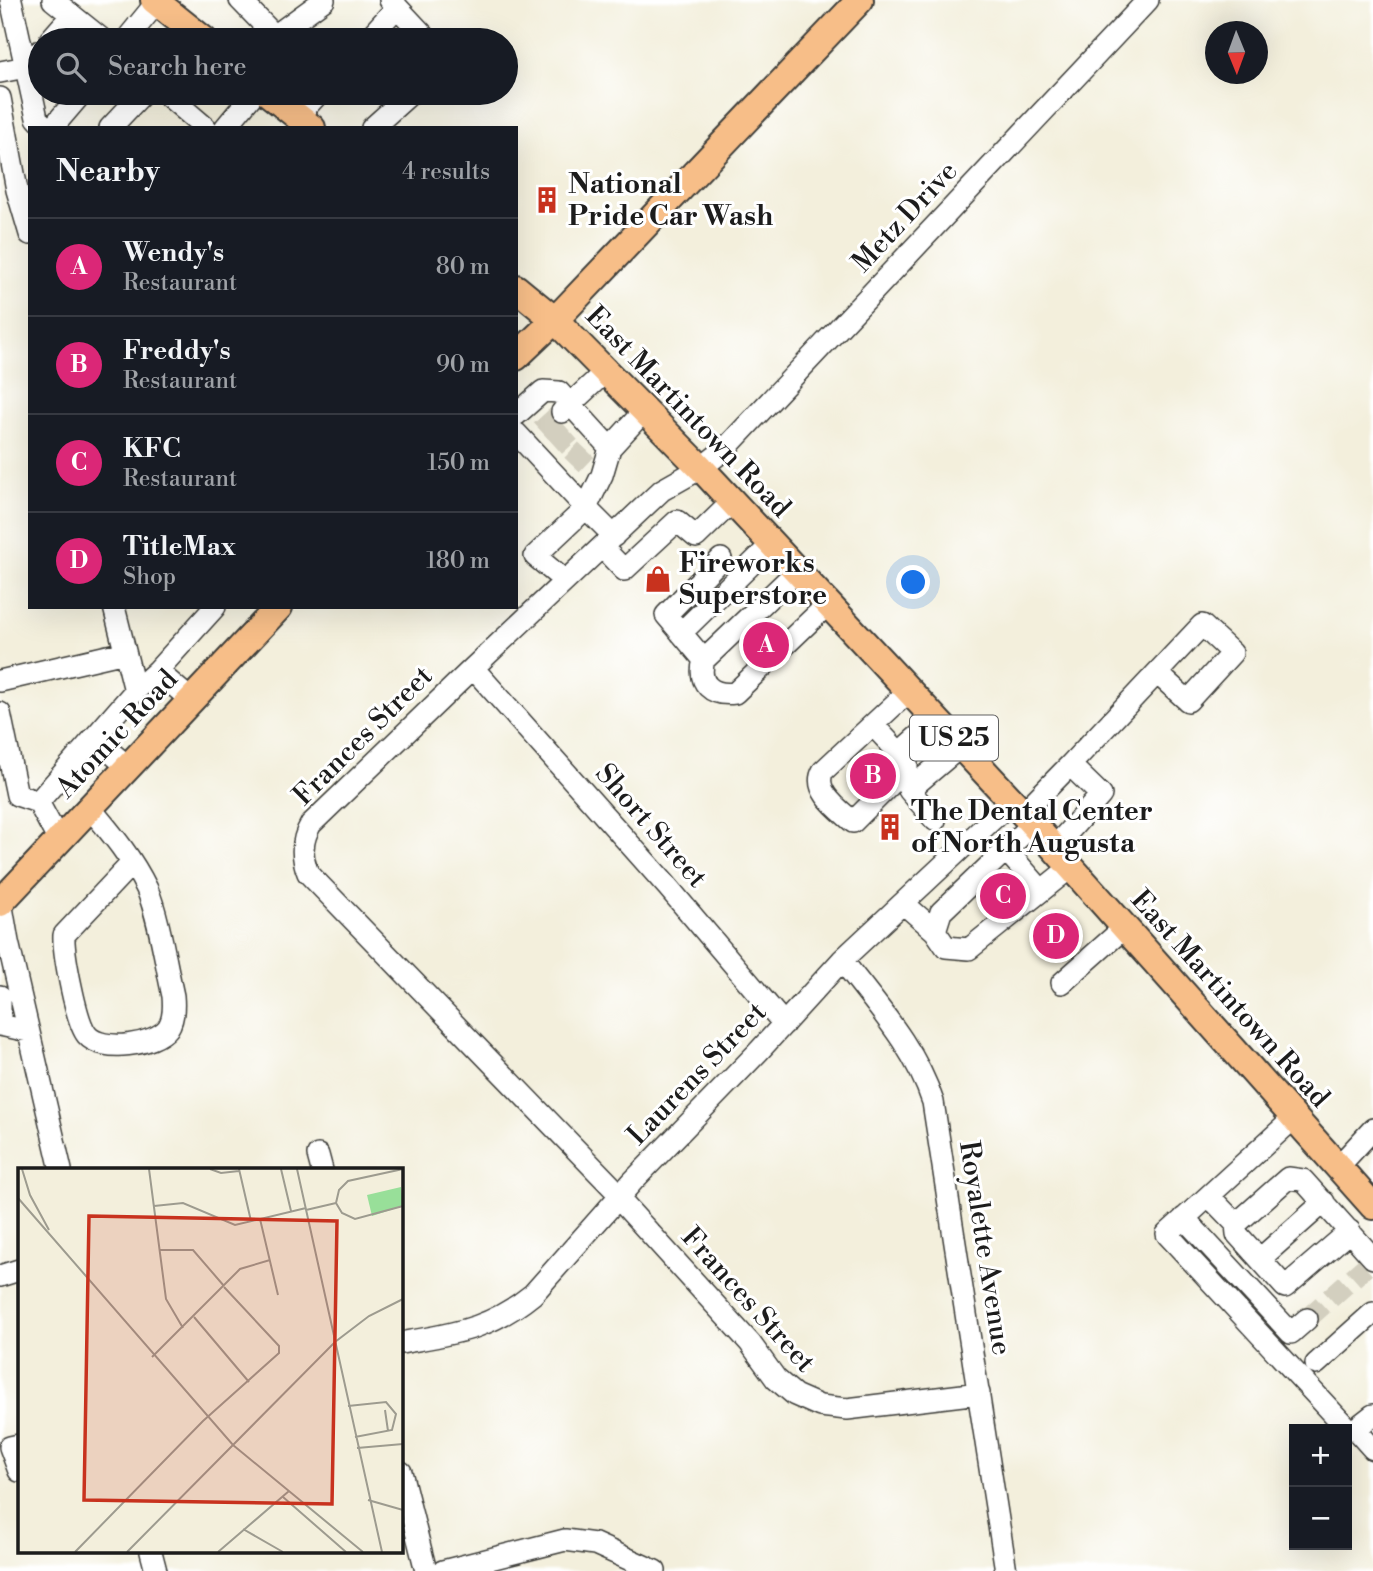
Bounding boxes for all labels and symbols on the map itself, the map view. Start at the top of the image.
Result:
north arrow [1205,21,1268,84]
street label: Metz Drive [845,154,965,280]
place label: National Pride Car Wash [568,167,773,234]
building icon: National Pride Car Wash [532,185,562,215]
street label: East Martintown Road [578,299,798,525]
place label: Fireworks Superstore [679,546,827,613]
shop icon: Fireworks Superstore [643,564,673,594]
your location [896,565,930,599]
pin: A [743,619,789,671]
street label: Frances Street [286,659,440,813]
street label: Atomic Road [48,662,185,806]
road number: US 25 [910,716,998,760]
pin: B [850,750,896,802]
street label: Short Street [588,757,714,895]
place label: The Dental Center of North Augusta [911,794,1153,861]
building icon: The Dental Center of North Augusta [875,812,905,842]
pin: C [980,870,1026,922]
street label: East Martintown Road [1123,883,1337,1115]
pin: D [1033,910,1079,962]
street label: Laurens Street [620,995,774,1153]
street label: Royalette Avenue [951,1138,1019,1358]
inset map [18,1168,402,1554]
street label: Frances Street [674,1220,822,1380]

